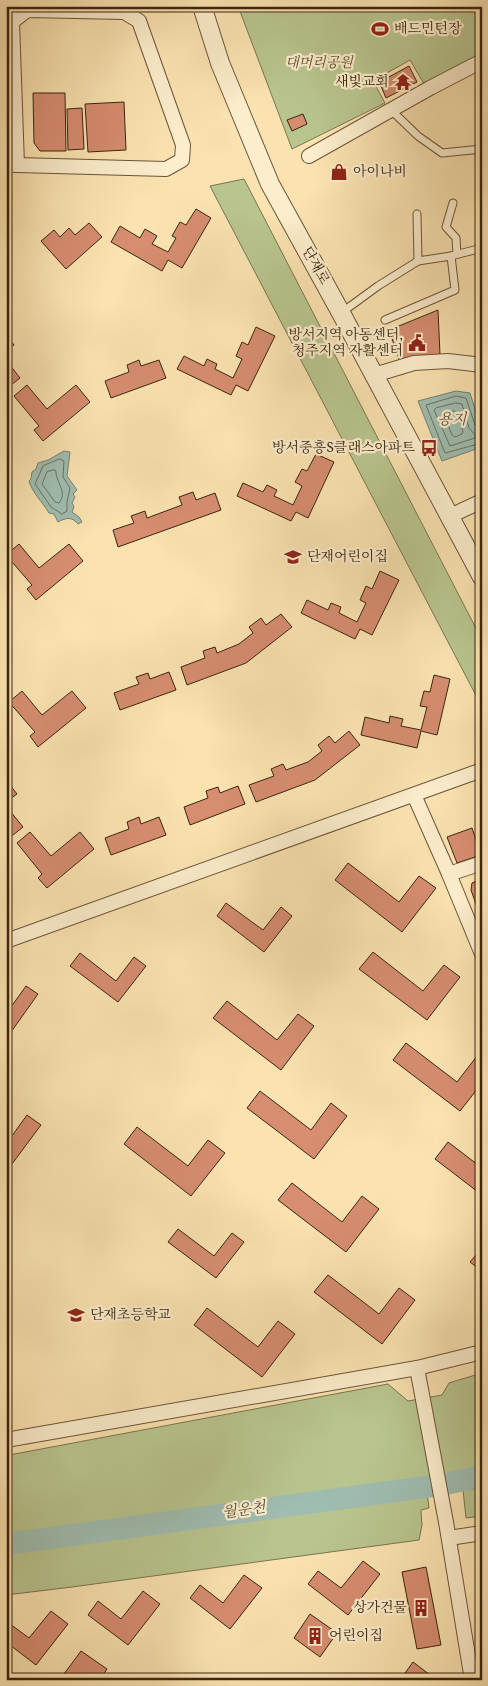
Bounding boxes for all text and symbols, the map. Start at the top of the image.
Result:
sports icon: 배드민턴장 [370,19,390,39]
place label: 배드민턴장 [394,20,462,39]
park label: 대머리공원 [285,54,354,73]
temple icon: 새빛교회 [393,72,413,92]
place label: 새빛교회 [335,73,389,92]
shop icon: 아이나비 [329,162,349,182]
place label: 아이나비 [353,163,407,182]
street label: 단재로 [297,244,333,289]
place label: 방서지역 아동센터, 청주지역 자활센터 [288,326,403,361]
public building icon: 방서지역 아동센터, 청주지역 자활센터 [407,333,427,353]
water label: 용지 [438,410,468,431]
bus stop icon: 방서중흥S클래스아파트 [419,438,439,458]
place label: 방서중흥S클래스아파트 [272,439,415,458]
school or university icon: 단재어린이집 [283,547,303,567]
place label: 단재어린이집 [307,548,388,567]
school or university icon: 단재초등학교 [66,1305,86,1325]
place label: 단재초등학교 [90,1306,172,1325]
water label: 월운천 [221,1497,268,1524]
building icon: 상가건물 [411,1598,431,1618]
place label: 상가건물 [353,1599,407,1618]
building icon: 어린이집 [305,1626,325,1646]
place label: 어린이집 [329,1627,383,1646]

